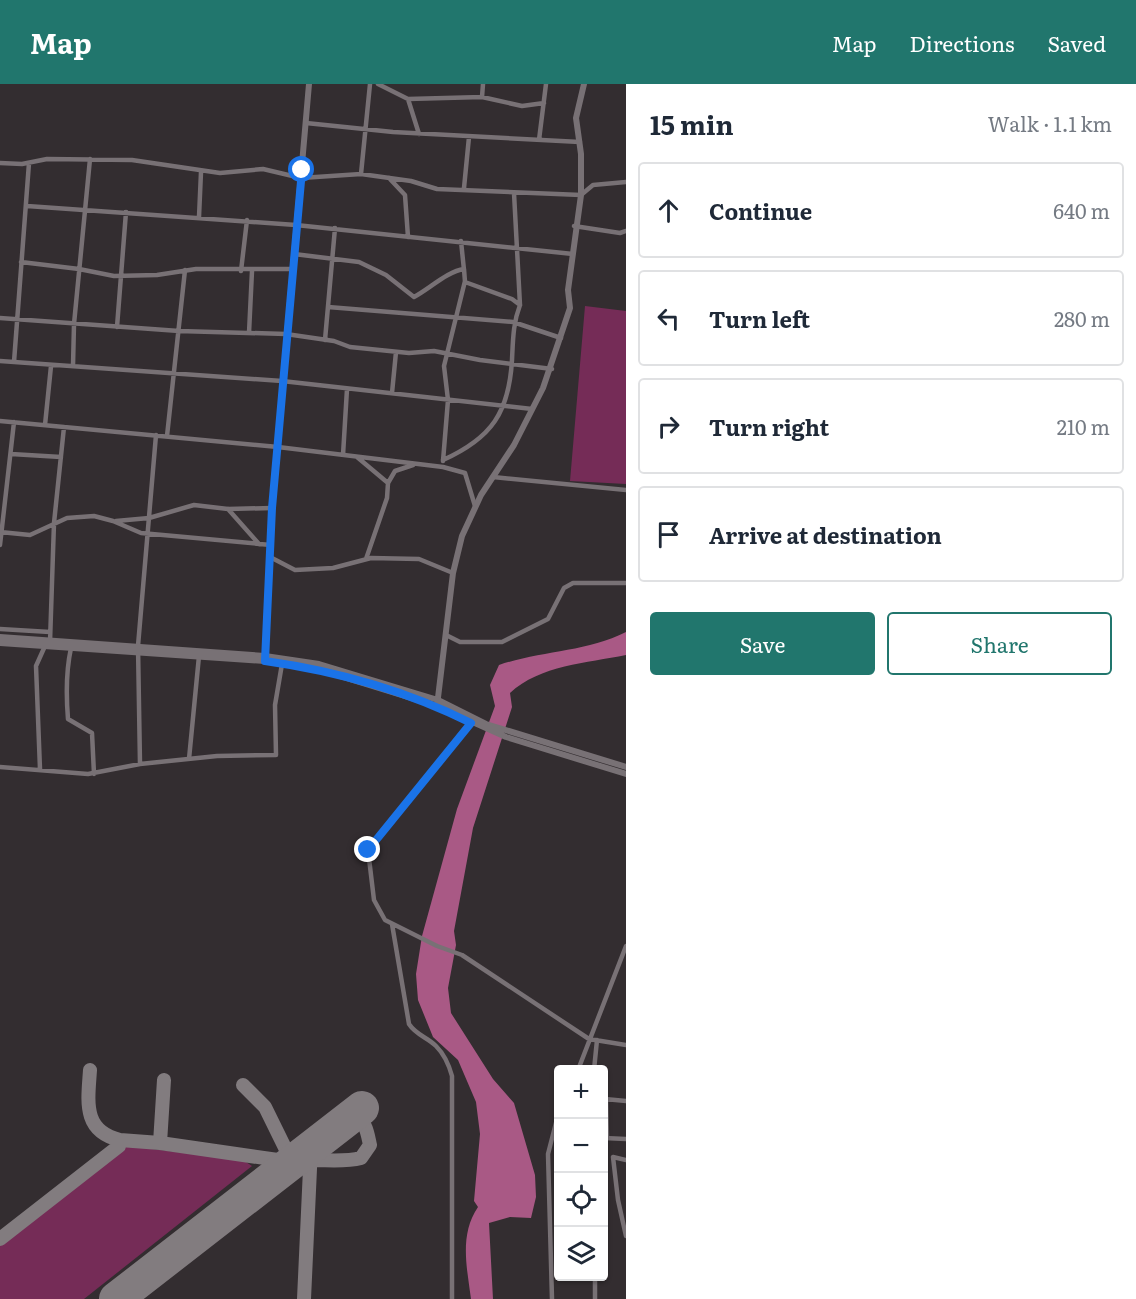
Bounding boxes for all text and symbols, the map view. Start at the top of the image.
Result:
text: Map [30,21,92,63]
text: Map [832,27,877,58]
text: Directions [910,27,1015,58]
text: Saved [1048,27,1106,58]
text: 15 min [650,104,734,143]
text: Walk · 1.1 km [988,108,1112,138]
route start [288,156,314,182]
icon: ahead [652,194,685,227]
text: Continue [709,194,812,227]
text: 640 m [1053,195,1110,225]
icon: left [652,302,685,335]
text: Turn left [709,302,810,335]
text: 280 m [1054,303,1110,333]
icon: right [652,410,685,443]
text: Turn right [709,410,829,443]
text: 210 m [1057,411,1110,441]
icon: arrive [652,518,685,551]
text: Arrive at destination [709,518,942,551]
button: Save [650,612,875,675]
button: Share [887,612,1112,675]
route end [354,836,380,862]
map controls [554,1065,608,1281]
button: + [554,1065,608,1119]
button: − [554,1119,608,1173]
button: locate [554,1173,608,1227]
button: layers [554,1227,608,1281]

